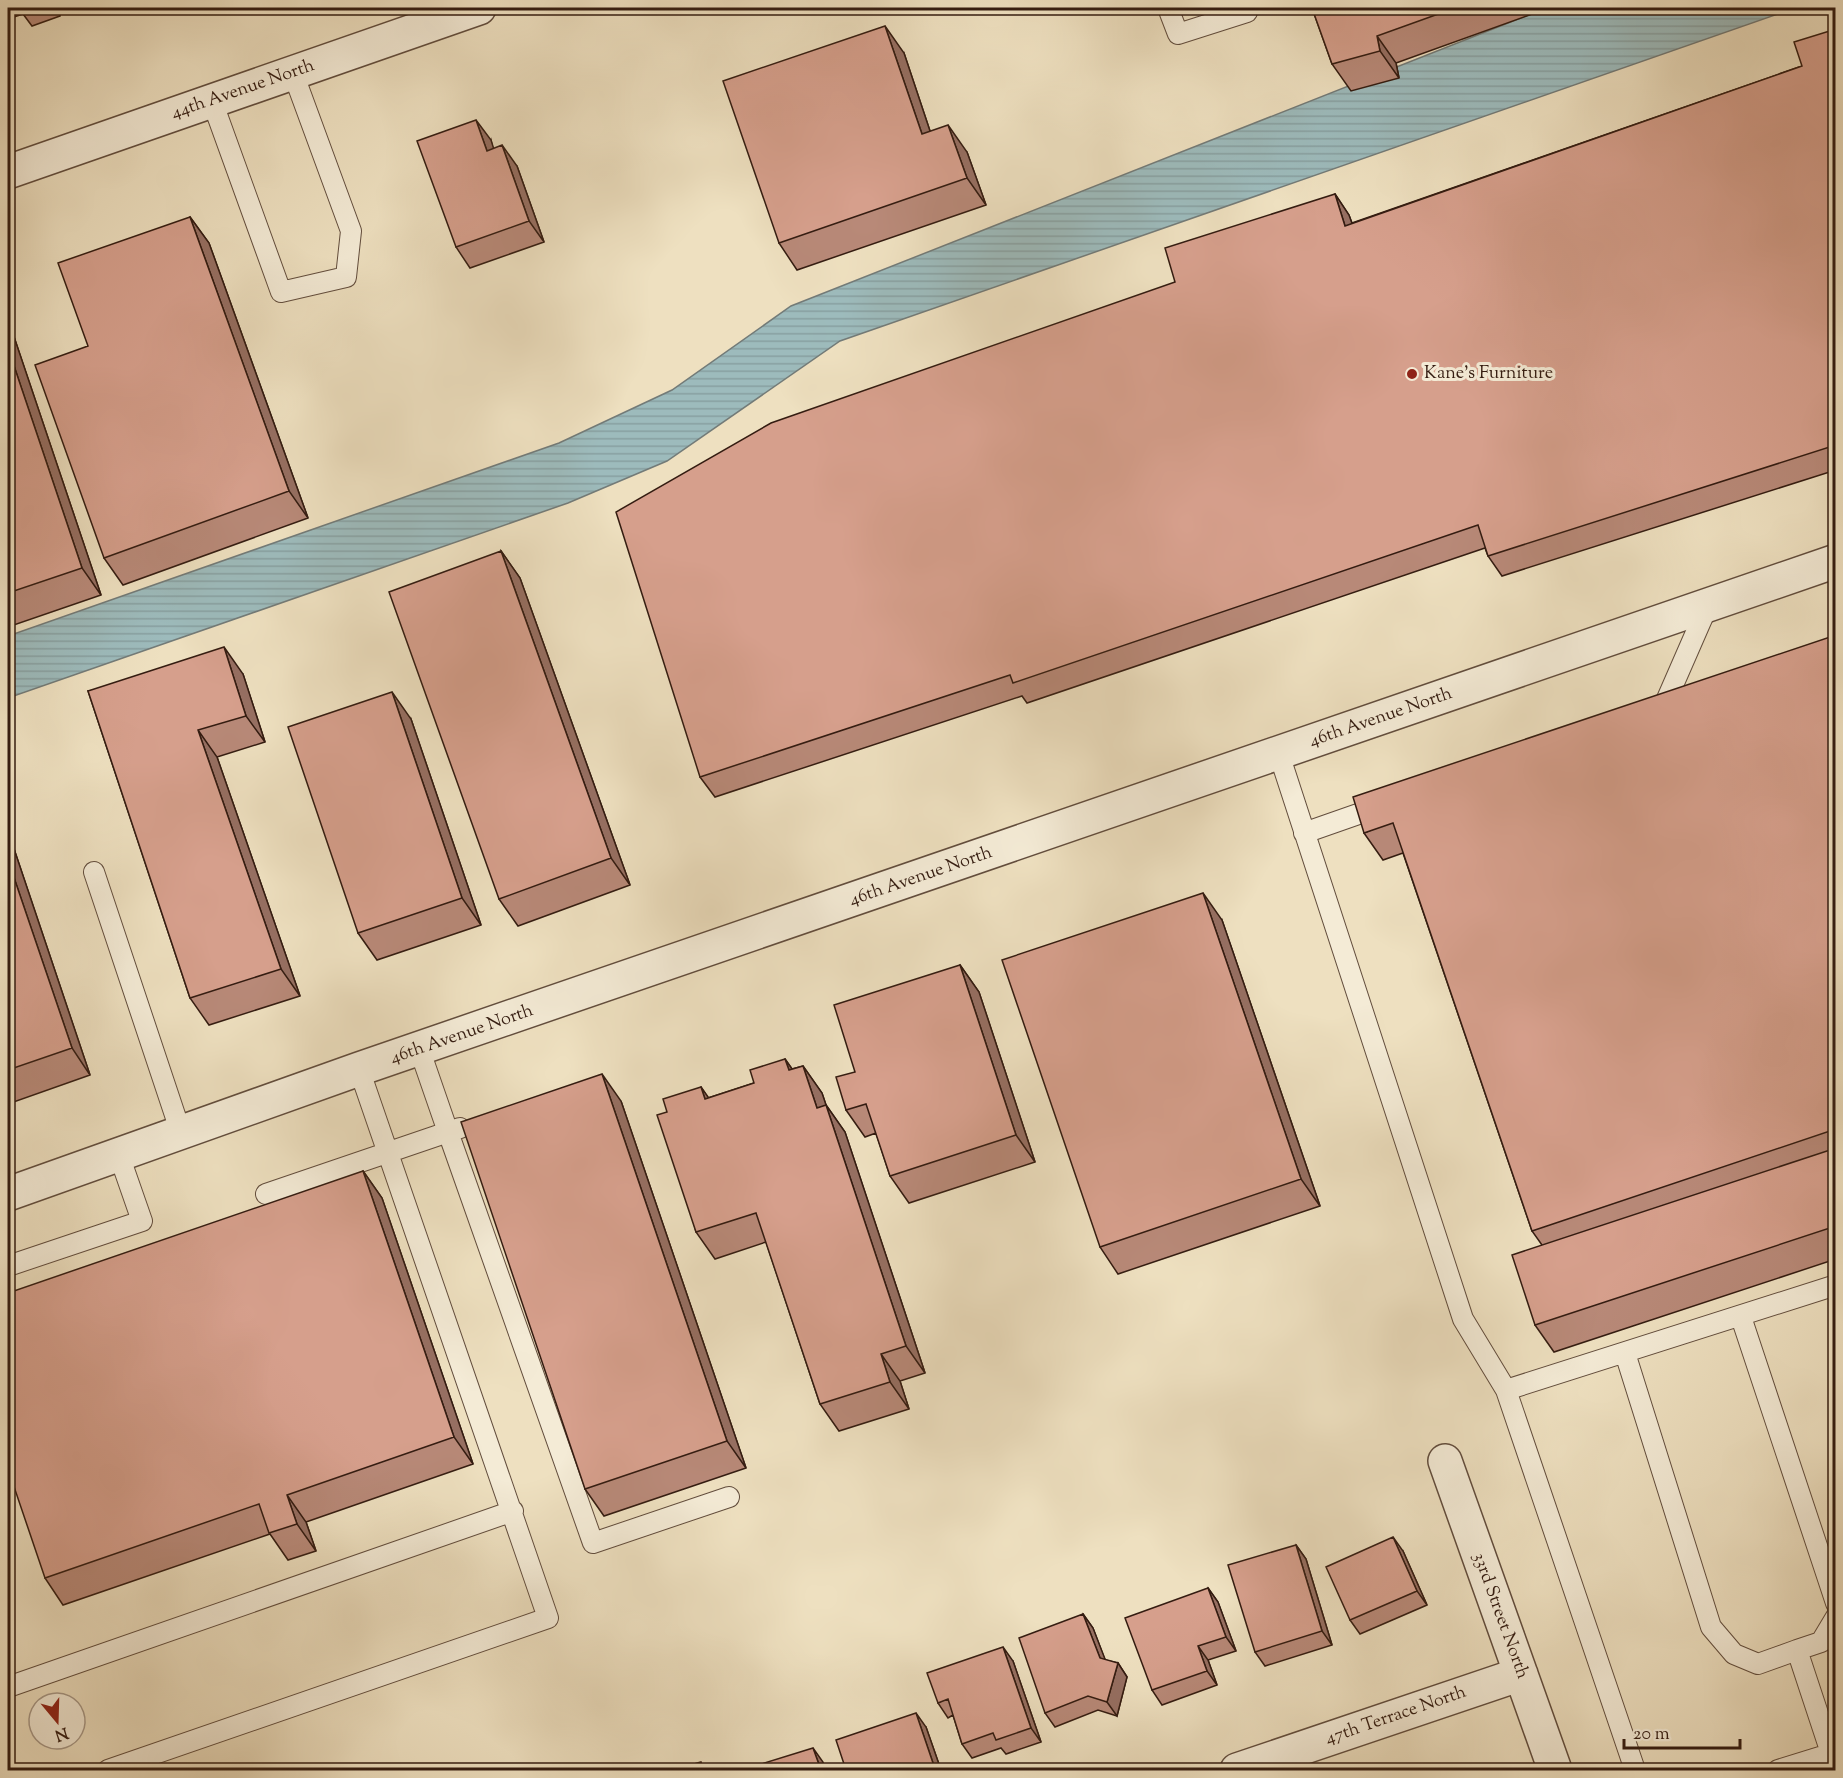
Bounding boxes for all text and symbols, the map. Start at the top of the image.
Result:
street label: 44th Avenue North [168,53,319,127]
place label: Kane's Furniture [1424,361,1553,387]
marker: Kane's Furniture [1405,367,1419,381]
street label: 46th Avenue North [1306,681,1456,755]
street label: 46th Avenue North [846,840,996,914]
street label: 46th Avenue North [387,998,537,1072]
street label: 33rd Street North [1465,1549,1535,1683]
street label: 47th Terrace North [1322,1680,1470,1752]
north arrow [27,1691,87,1751]
scale bar [1624,1712,1740,1750]
text: N [51,1720,71,1746]
text: 20 m [1633,1722,1670,1748]

